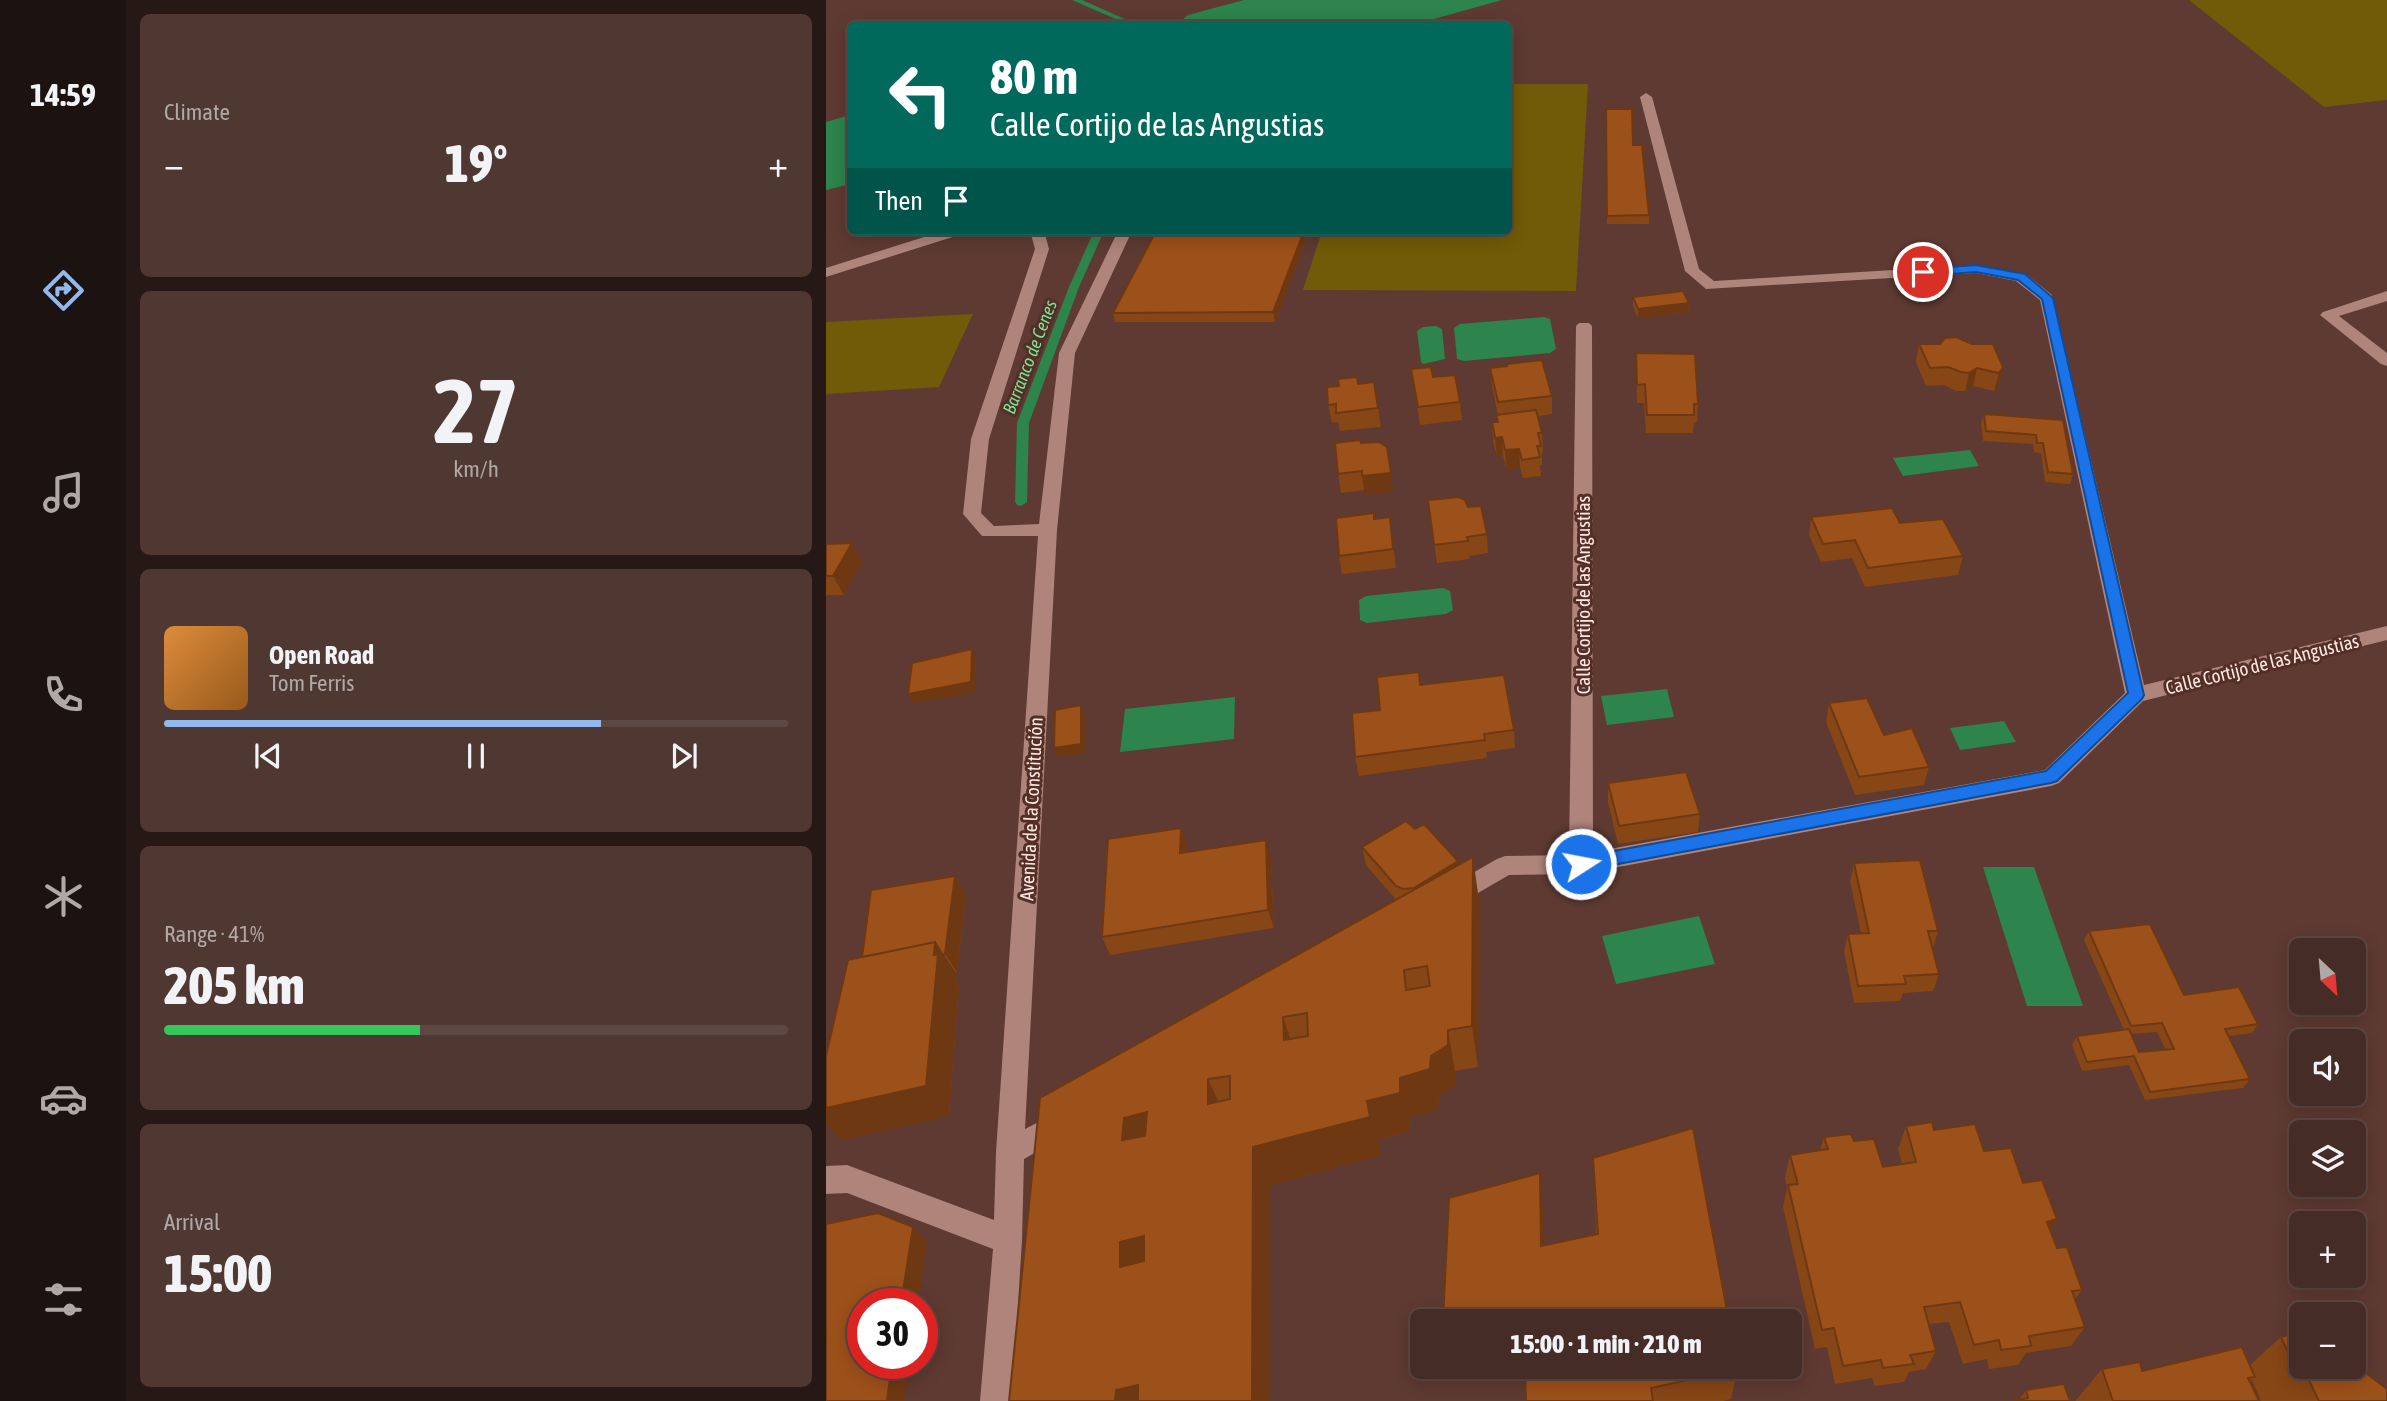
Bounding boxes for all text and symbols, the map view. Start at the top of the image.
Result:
text: 80 m [990,48,1078,104]
icon: left [875,49,966,140]
text: 14:59 [30,76,96,113]
text: Climate [164,99,230,125]
text: Calle Cortijo de las Angustias [990,106,1324,143]
text: 19° [444,133,508,193]
text: − [164,142,184,185]
text: + [768,142,788,185]
icon: arrive [937,182,975,220]
text: Then [875,186,923,216]
pin [1893,242,1953,302]
icon: arrive [1904,253,1942,291]
icon: directions [39,266,88,315]
water label: Barranco de Cenes [998,297,1061,417]
text: 27 [433,358,519,462]
text: km/h [453,456,499,482]
icon: music [39,468,88,517]
street label: Calle Cortijo de las Angustias [1572,495,1594,694]
street label: Calle Cortijo de las Angustias [2163,629,2361,699]
text: Open Road [269,640,374,670]
icon: phone [39,670,88,719]
text: Tom Ferris [269,670,354,696]
street label: Avenida de la Constitución [1015,717,1047,901]
icon: previous [249,737,287,775]
icon: pause [457,737,495,775]
icon: next [665,737,703,775]
position arrow [1544,827,1618,901]
icon: climate [39,872,88,921]
text: Range · 41% [164,921,264,947]
north arrow [2289,938,2366,1015]
map controls [2289,938,2366,1379]
text: 205 km [164,955,305,1015]
button: sound [2289,1029,2366,1106]
icon: car [39,1074,88,1123]
button: layers [2289,1120,2366,1197]
text: Arrival [164,1209,220,1235]
button: + [2289,1211,2366,1288]
text: 15:00 [164,1243,272,1303]
icon: filters [39,1275,88,1324]
speed limit sign: 30 [847,1288,938,1379]
button: − [2289,1302,2366,1379]
text: 15:00 · 1 min · 210 m [1510,1329,1702,1359]

